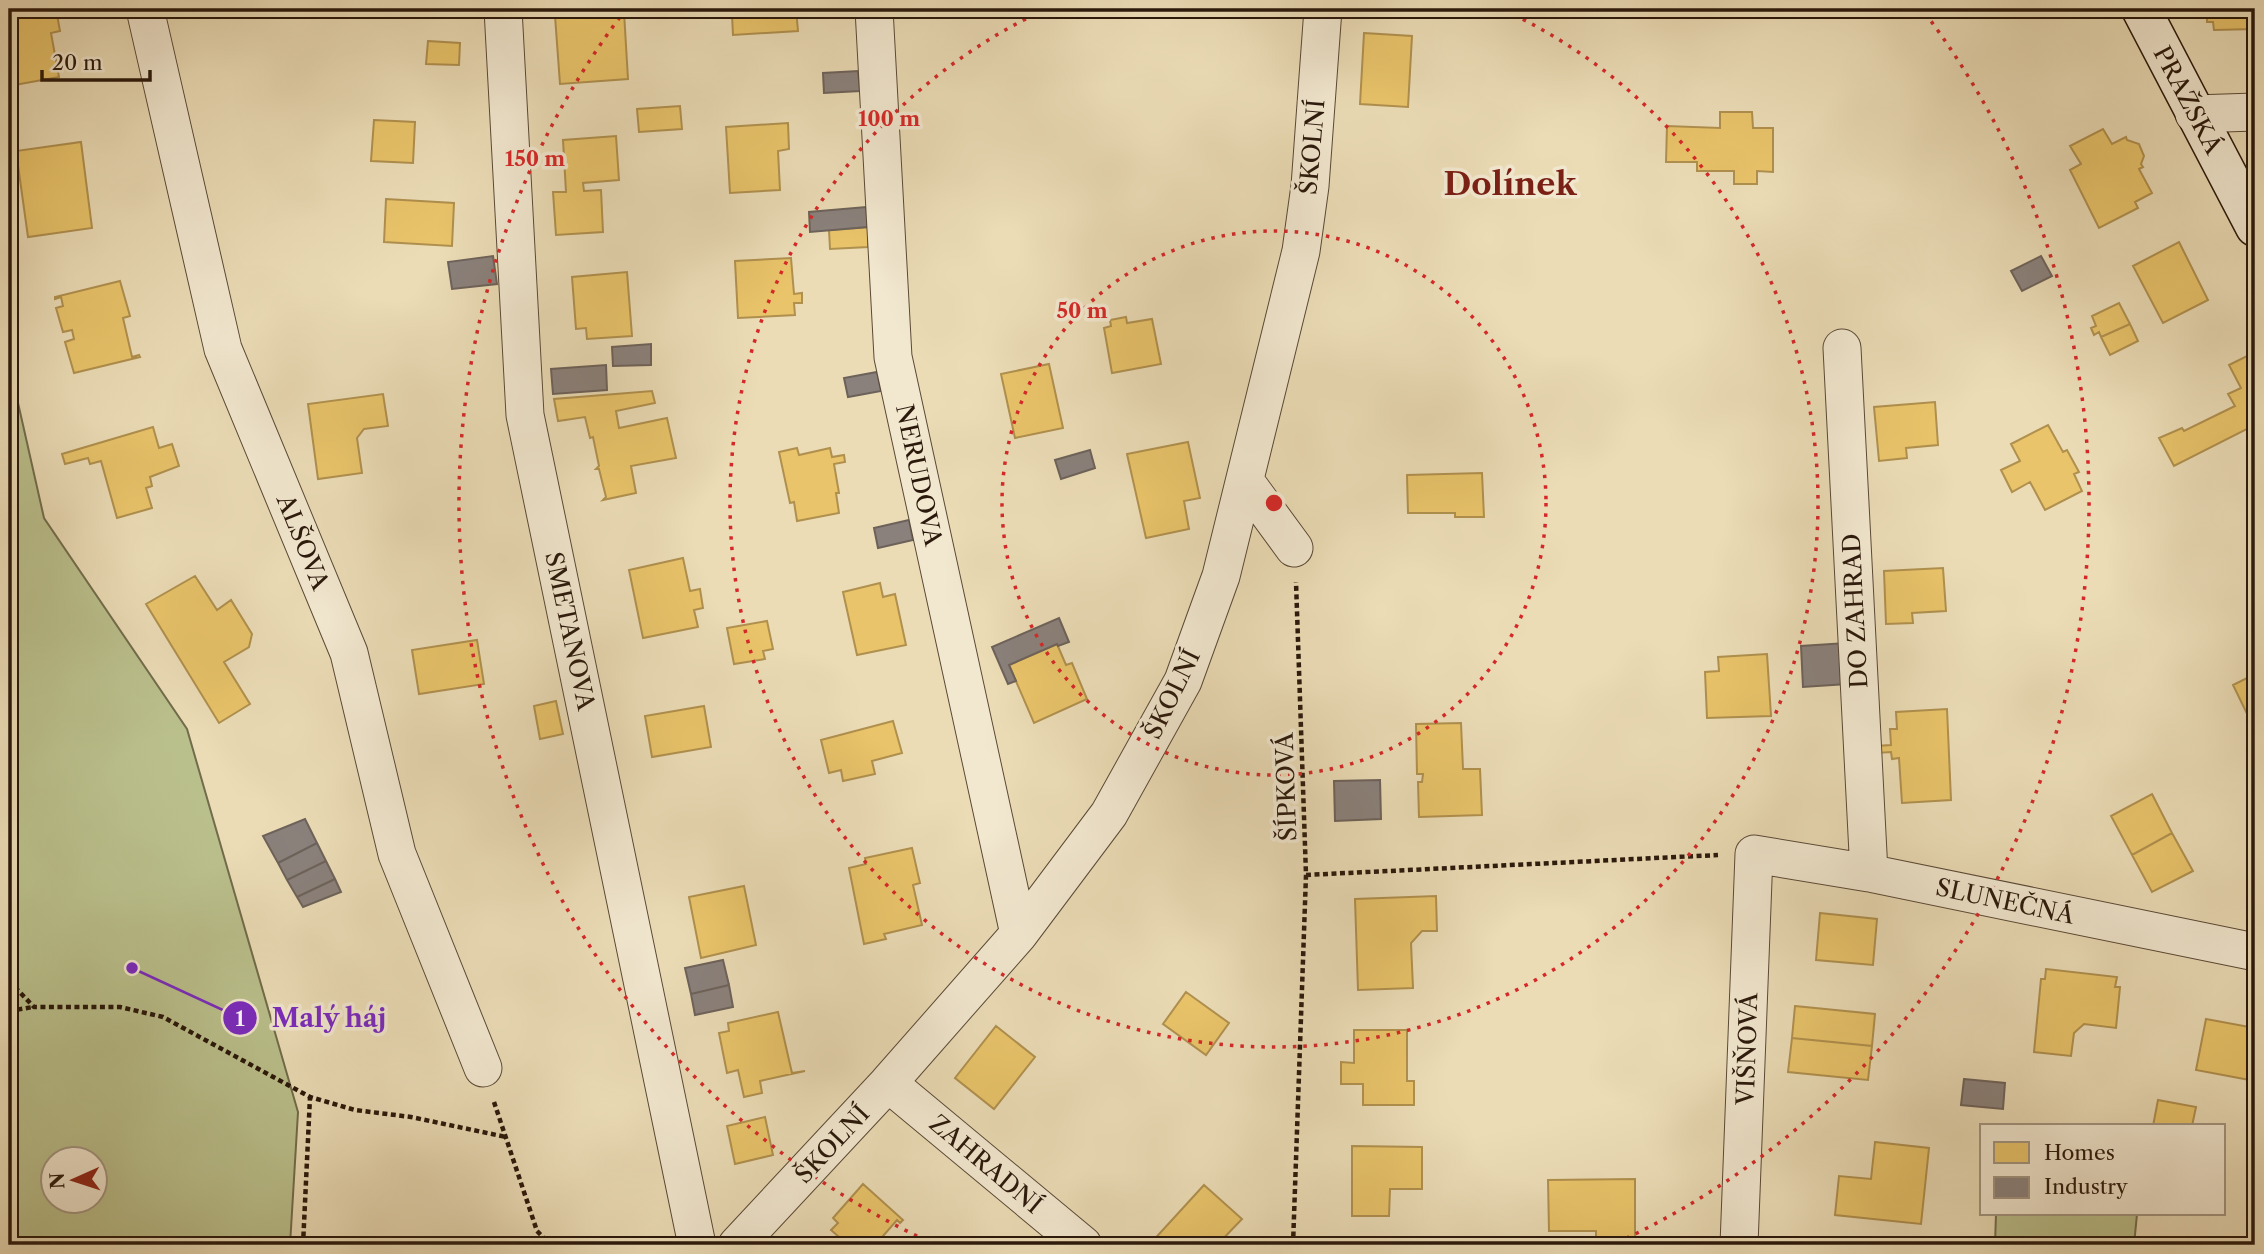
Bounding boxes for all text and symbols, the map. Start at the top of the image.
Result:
scale bar [42,38,150,82]
street label: PRAŽSKÁ [2147,41,2230,160]
text: 20 m [52,50,103,75]
street label: ŠKOLNÍ [1292,98,1331,196]
text: 100 m [858,106,920,131]
text: 150 m [505,146,565,171]
district label: Dolínek [1444,164,1577,203]
text: 50 m [1056,298,1108,323]
street label: NERUDOVA [890,402,948,550]
street label: ALŠOVA [270,489,337,595]
centre of rings [1262,491,1286,515]
street label: DO ZAHRAD [1836,533,1874,689]
street label: SMETANOVA [539,549,601,714]
street label: ŠKOLNÍ [1137,644,1206,744]
street label: ŠÍPKOVÁ [1269,731,1302,842]
street label: SLUNEČNÁ [1933,871,2078,930]
street label: VIŠŇOVÁ [1730,991,1764,1107]
callout: Malý háj [222,995,401,1042]
text: Malý háj [272,1002,386,1034]
text: 1 [235,1006,245,1031]
street label: ŠKOLNÍ [788,1098,875,1189]
street label: ZAHRADNÍ [924,1108,1049,1219]
legend [1980,1124,2226,1216]
text: Homes [2044,1140,2115,1165]
north arrow [38,1146,108,1216]
text: N [46,1172,69,1190]
text: Industry [2044,1174,2128,1199]

